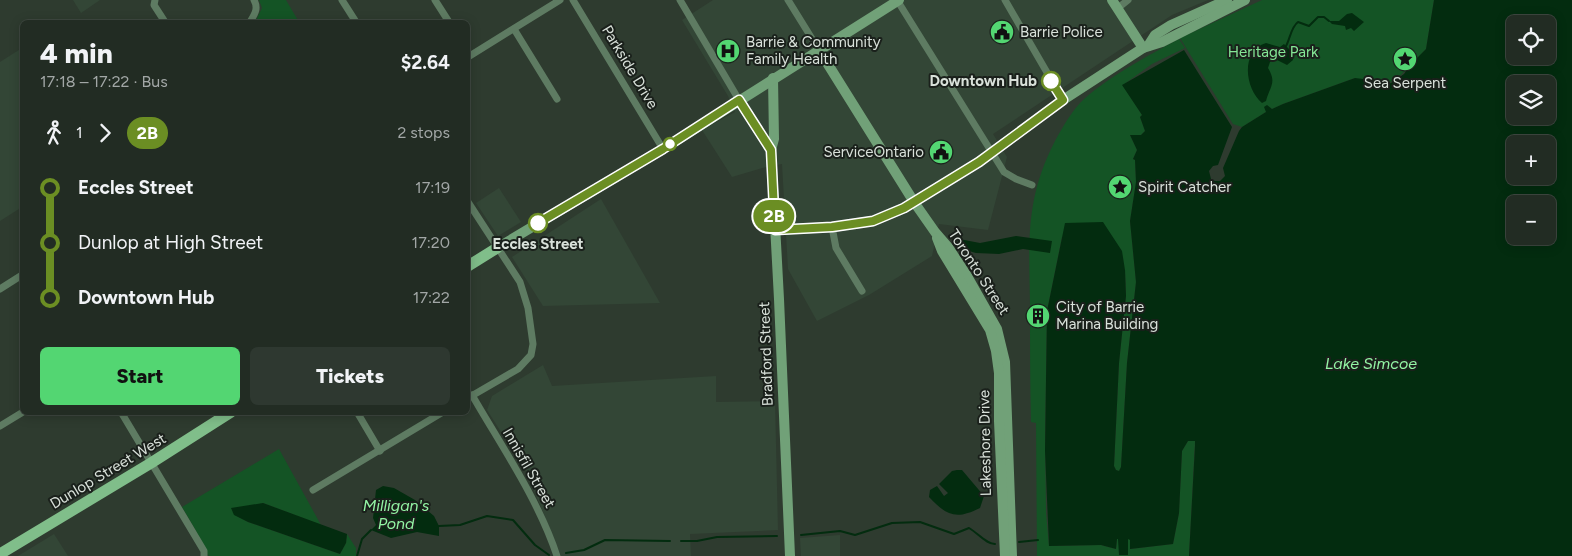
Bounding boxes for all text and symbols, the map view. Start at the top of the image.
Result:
map controls [1506,15,1556,245]
button: locate [1506,15,1556,65]
public building icon: Barrie Police [989,19,1015,45]
street label: Parkside Drive [598,22,662,112]
place label: Barrie Police [1020,23,1103,41]
place label: Barrie & Community Family Health [746,33,881,68]
text: 4 min [40,36,113,70]
hospital icon: Barrie & Community Family Health [715,38,741,64]
park label: Heritage Park [1228,43,1319,61]
place icon: Sea Serpent [1392,46,1418,72]
text: $2.64 [401,51,450,74]
marker: Downtown Hub [1041,71,1061,91]
text: 17:18 – 17:22 · Bus [40,72,168,91]
place label: Downtown Hub [929,72,1037,90]
place label: Sea Serpent [1364,74,1446,92]
button: layers [1506,75,1556,125]
icon: walk [40,119,68,147]
icon: forward [91,119,119,147]
text: 2B [137,122,158,144]
text: 1 [76,123,83,142]
text: 2 stops [397,123,450,142]
button: + [1506,135,1556,185]
unlabelled marker [663,137,677,151]
public building icon: ServiceOntario [928,139,954,165]
place label: ServiceOntario [823,143,924,161]
place icon: Spirit Catcher [1107,174,1133,200]
text: Eccles Street [78,176,194,199]
text: 17:19 [415,178,450,197]
place label: Spirit Catcher [1138,178,1231,196]
button: − [1506,195,1556,245]
line badge: 2B [752,200,796,232]
text: 2B [763,205,785,227]
marker: Eccles Street [528,213,548,233]
street label: Toronto Street [945,226,1013,318]
text: Dunlop at High Street [78,231,263,254]
text: 17:20 [412,233,450,252]
place label: Eccles Street [492,235,584,253]
text: Downtown Hub [78,286,214,309]
text: 17:22 [413,288,450,307]
place label: City of Barrie Marina Building [1056,298,1158,333]
street label: Bradford Street [755,301,777,407]
building icon: City of Barrie Marina Building [1025,303,1051,329]
button: Start [40,347,240,405]
button: Tickets [250,347,450,405]
water label: Lake Simcoe [1325,354,1417,373]
street label: Lakeshore Drive [975,390,995,496]
street label: Innisfil Street [499,425,559,511]
street label: Dunlop Street West [47,429,169,513]
water label: Milligan's Pond [363,496,430,533]

